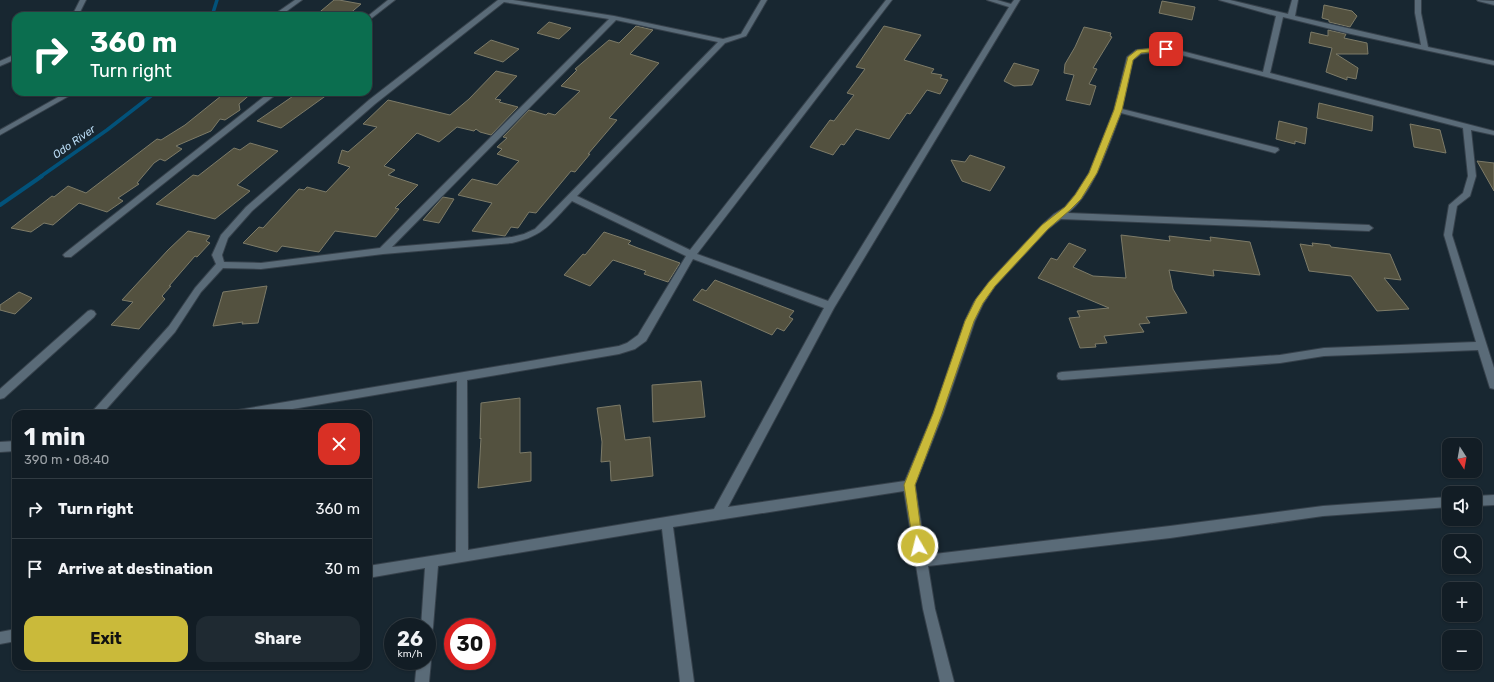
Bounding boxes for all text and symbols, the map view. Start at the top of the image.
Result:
text: 360 m [90,26,177,59]
icon: right [24,28,76,80]
pin [1149,32,1183,66]
icon: arrive [1155,38,1177,60]
text: Turn right [90,60,172,82]
water label: Odo River [50,122,98,161]
text: 1 min [24,423,85,451]
button: close [318,423,360,465]
north arrow [1442,438,1482,478]
map controls [1442,438,1482,670]
text: 390 m · 08:40 [24,452,109,467]
button: sound [1442,486,1482,526]
icon: right [24,498,46,520]
text: Turn right [58,500,133,518]
text: 360 m [315,500,360,518]
position arrow [897,525,939,567]
button: search [1442,534,1482,574]
icon: arrive [24,558,46,580]
text: Arrive at destination [58,560,213,578]
text: 30 m [324,560,360,578]
button: + [1442,582,1482,622]
button: Exit [24,616,188,662]
button: Share [196,616,360,662]
speed limit sign: 30 [444,618,496,670]
text: 26 [397,627,423,651]
button: − [1442,630,1482,670]
text: km/h [398,648,422,660]

